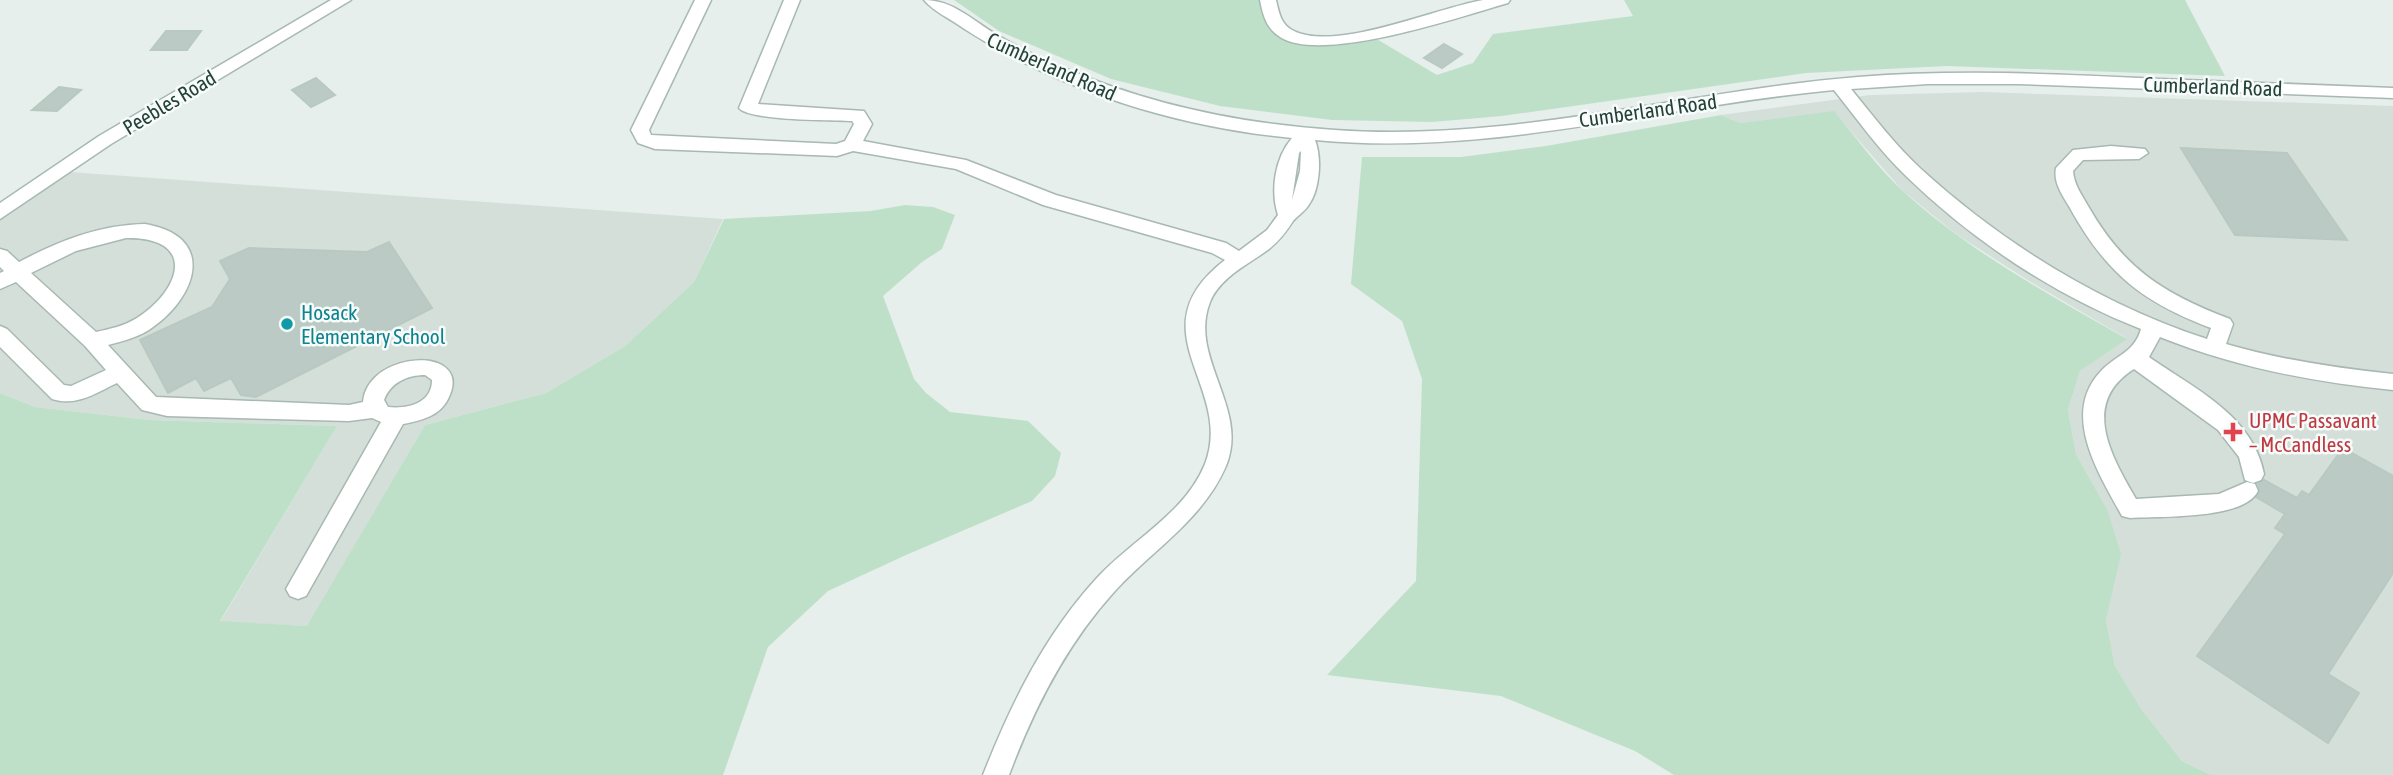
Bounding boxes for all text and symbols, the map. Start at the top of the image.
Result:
street label: Cumberland Road [984,27,1120,105]
street label: Peebles Road [118,65,220,139]
street label: Cumberland Road [2143,72,2283,100]
street label: Cumberland Road [1578,88,1718,132]
place label: Hosack Elementary School [301,300,446,348]
marker: Hosack Elementary School [279,316,295,332]
place label: UPMC Passavant – McCandless [2249,408,2377,456]
marker: UPMC Passavant – McCandless [2223,422,2243,442]

